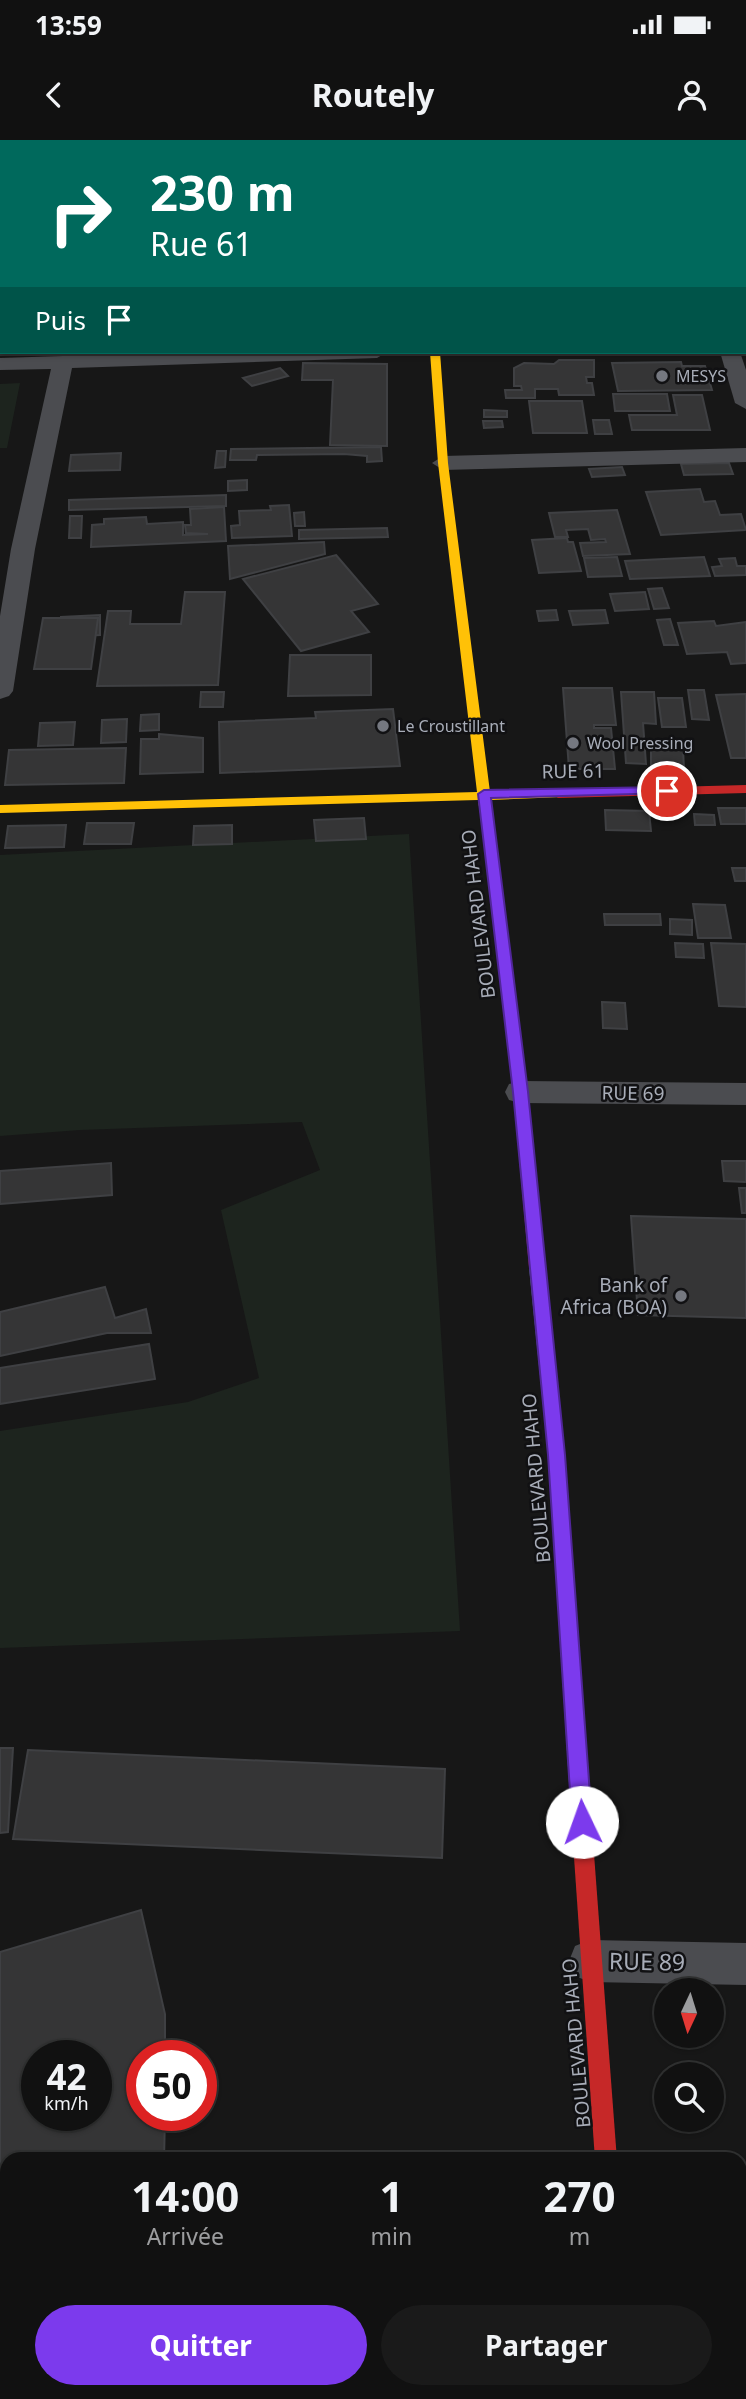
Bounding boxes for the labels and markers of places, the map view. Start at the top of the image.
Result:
place label: MESYS [676,365,726,387]
marker: MESYS [654,368,670,384]
place label: Le Croustillant [397,715,505,737]
marker: Le Croustillant [375,718,391,734]
place label: Wool Pressing [587,732,693,754]
marker: Wool Pressing [565,735,581,751]
pin [637,761,697,821]
place label: Bank of Africa (BOA) [561,1272,668,1320]
marker: Bank of Africa (BOA) [673,1288,689,1304]

